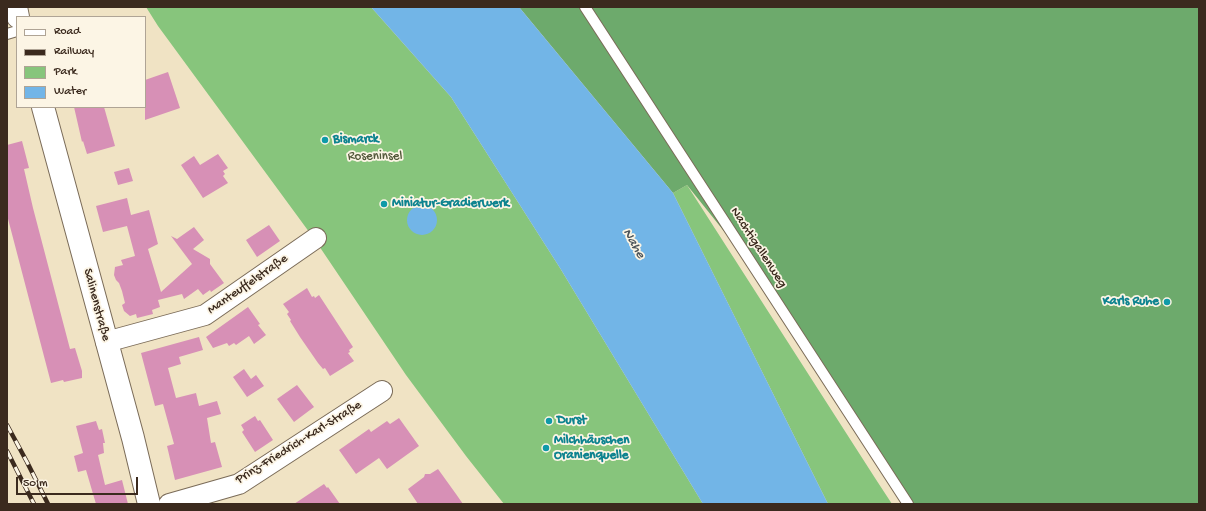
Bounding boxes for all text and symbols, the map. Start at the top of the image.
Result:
legend [16,16,146,108]
text: Road [54,25,80,39]
text: Railway [54,45,94,59]
text: Park [54,65,77,79]
text: Water [54,85,86,99]
place label: Bismarck [333,132,379,148]
marker: Bismarck [320,135,330,145]
park label: Roseninsel [348,149,402,165]
place label: Miniatur-Gradierwerk [392,196,509,212]
marker: Miniatur-Gradierwerk [379,199,389,209]
street label: Nachtigallenweg [726,205,790,291]
water label: Nahe [618,226,648,262]
street label: Manteuffelstraße [205,251,291,319]
street label: Salinenstraße [79,267,113,343]
place label: Karls Ruhe [1103,294,1159,310]
marker: Karls Ruhe [1162,297,1172,307]
street label: Prinz-Friedrich-Karl-Straße [233,398,365,488]
place label: Durst [557,413,586,429]
marker: Durst [544,416,554,426]
place label: Milchhäuschen Oranienquelle [554,433,629,464]
marker: Milchhäuschen Oranienquelle [541,443,551,453]
scale bar [18,469,140,495]
text: 50 m [23,477,48,491]

